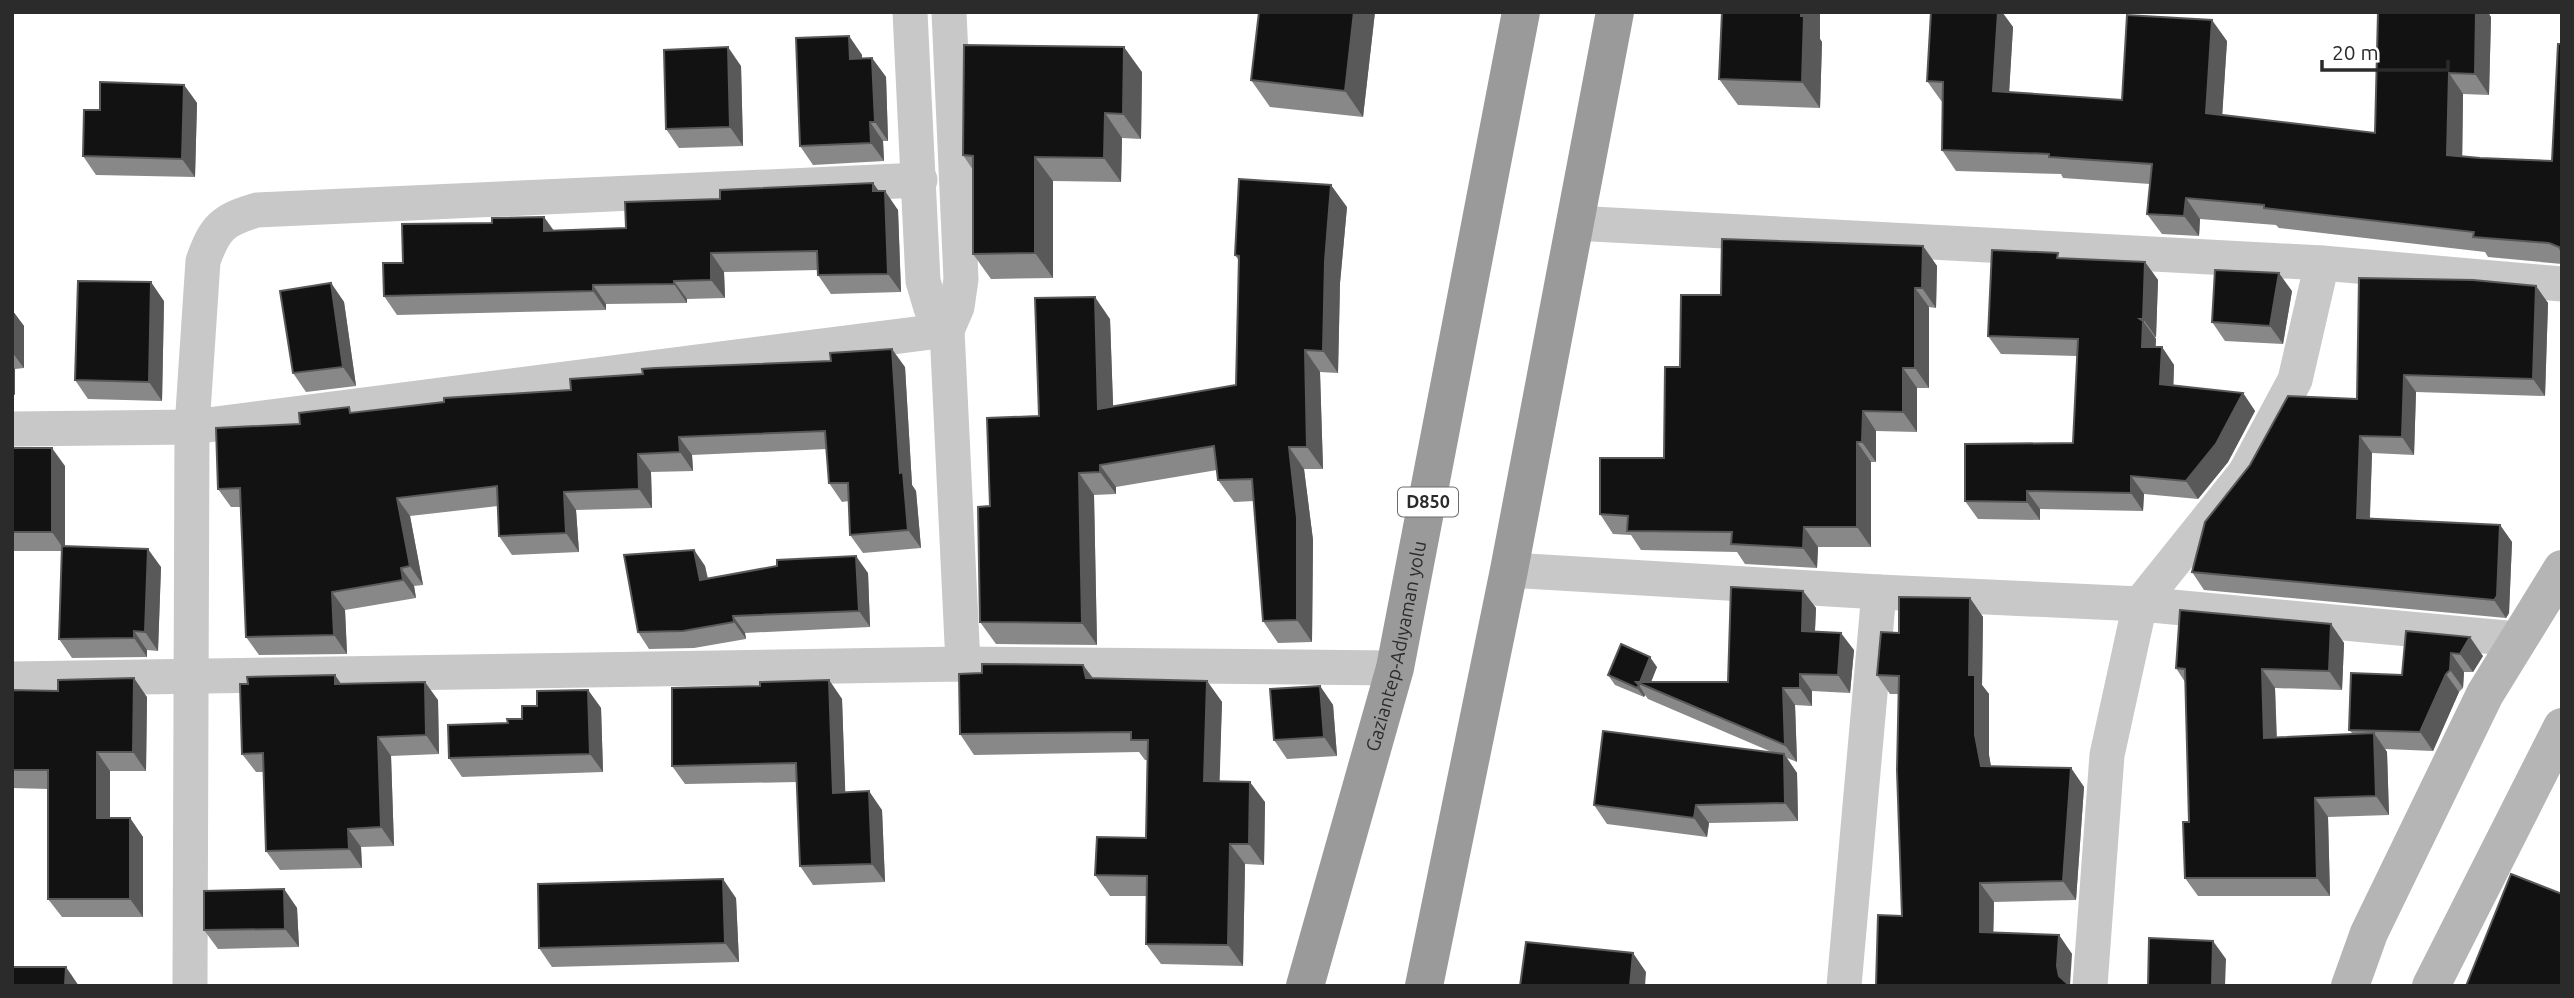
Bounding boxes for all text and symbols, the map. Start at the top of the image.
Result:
scale bar [2322,28,2448,72]
text: 20 m [2332,40,2379,64]
road number: D850 [1398,488,1458,516]
street label: Gaziantep-Adıyaman yolu [1361,539,1430,754]

